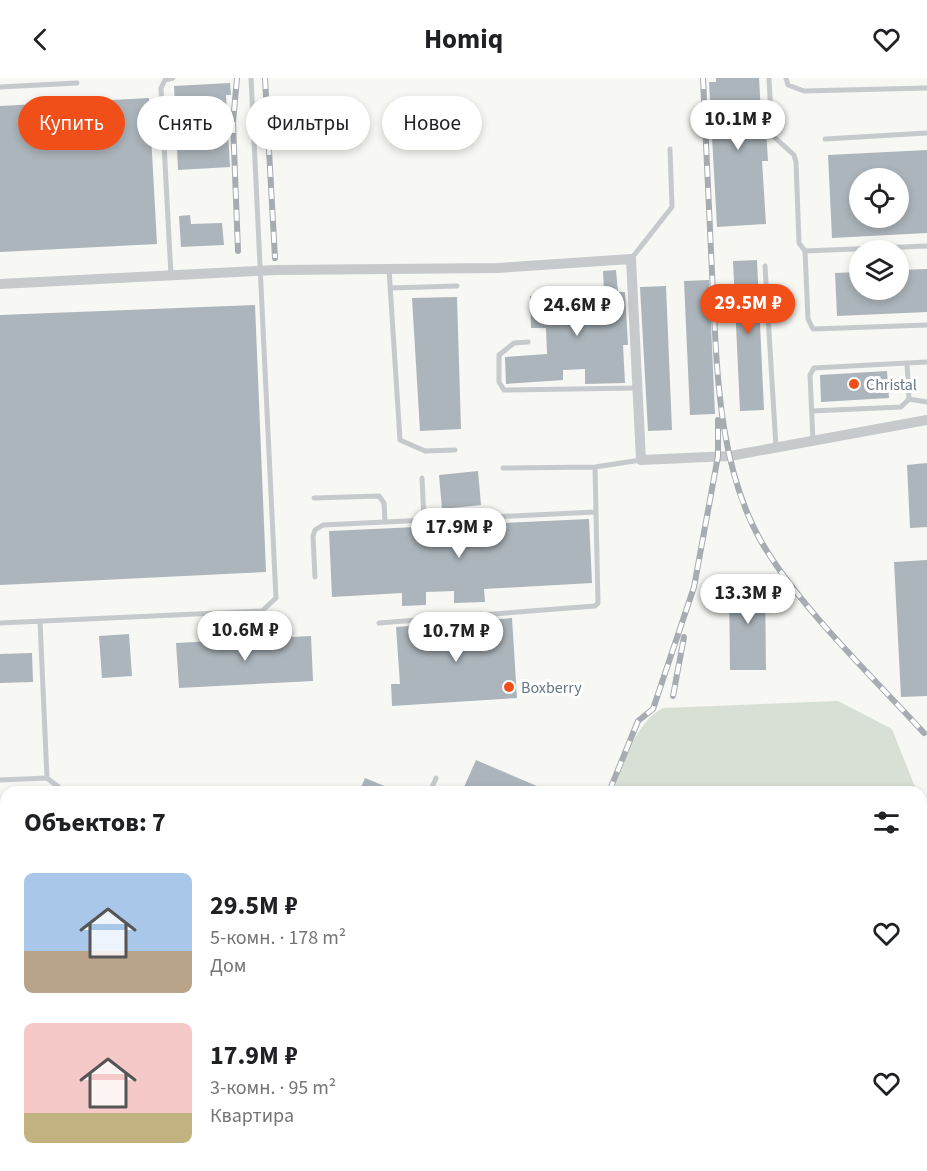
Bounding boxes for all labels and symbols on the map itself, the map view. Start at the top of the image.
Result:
pin: 10.1M ₽ [683,100,793,151]
pin: 29.5M ₽ [693,284,803,335]
pin: 24.6M ₽ [522,286,632,337]
place label: Christal [866,374,917,396]
marker: Christal [847,377,861,391]
pin: 17.9M ₽ [404,508,514,559]
pin: 13.3M ₽ [693,574,803,625]
pin: 10.6M ₽ [190,611,300,662]
pin: 10.7M ₽ [401,612,511,663]
place label: Boxberry [521,677,582,699]
marker: Boxberry [502,680,516,694]

